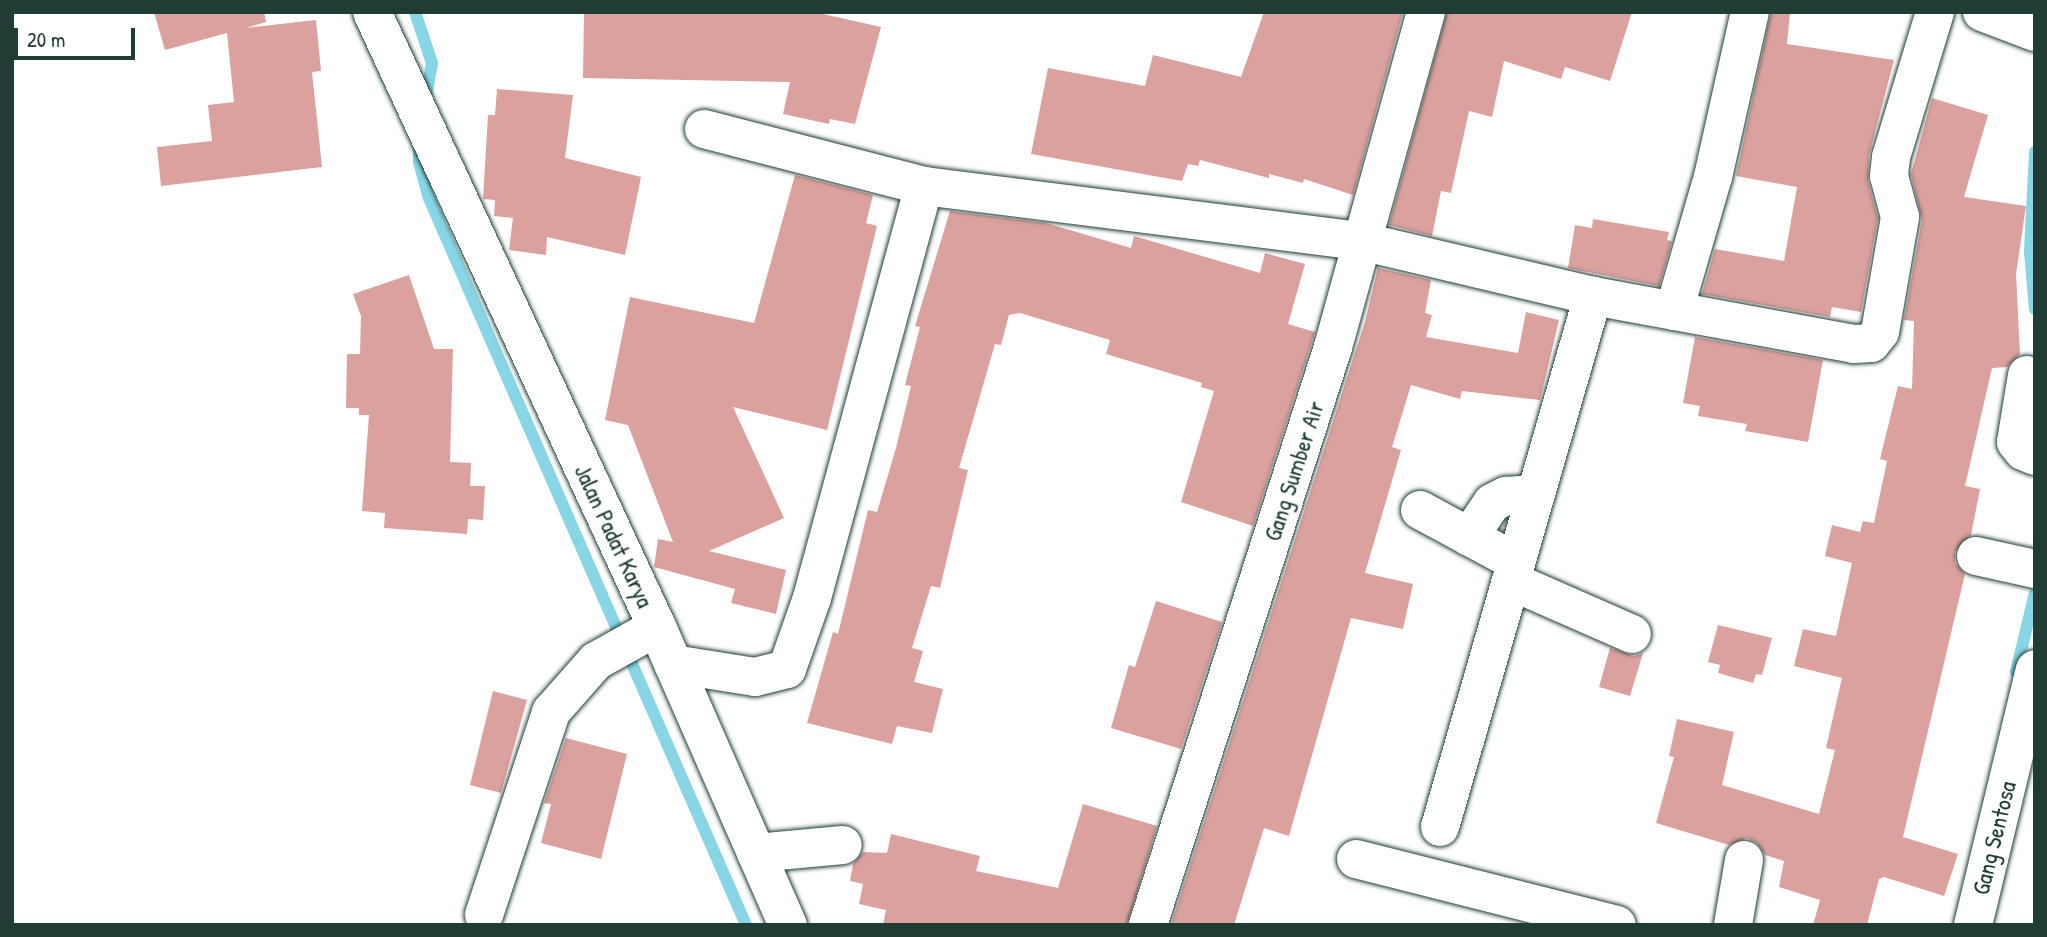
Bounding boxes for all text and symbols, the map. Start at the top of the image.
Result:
scale bar [18,14,138,58]
text: 20 m [27,25,65,54]
street label: Gang Sumber Air [1258,397,1330,545]
street label: Jalan Padat Karya [568,460,660,612]
street label: Gang Sentosa [1966,778,2022,898]

